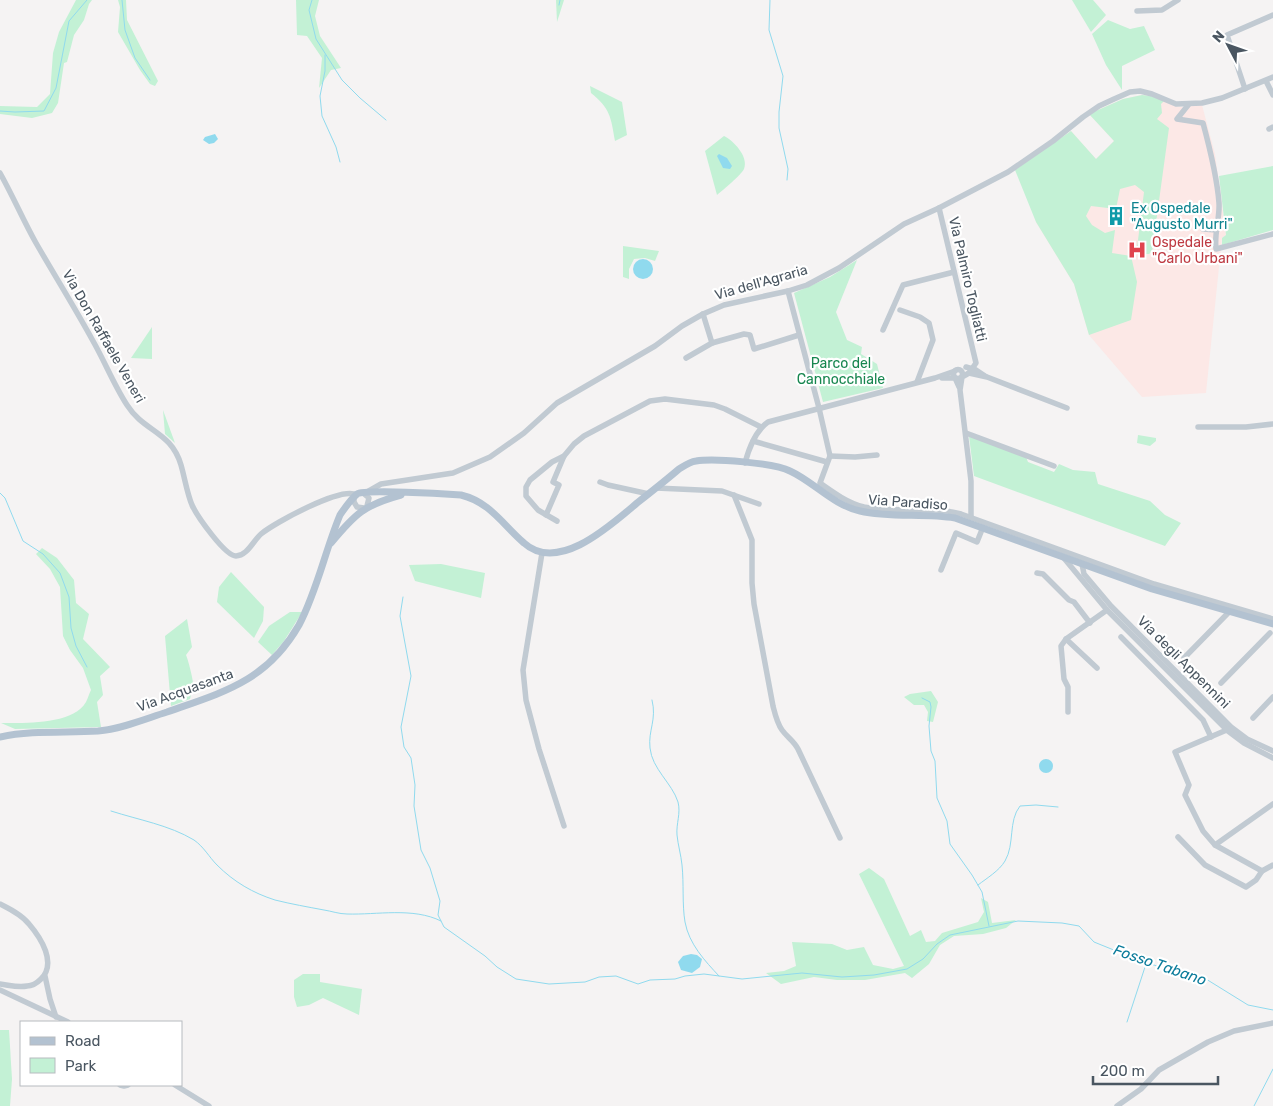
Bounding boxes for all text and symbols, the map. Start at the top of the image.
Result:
north arrow [1203,20,1253,70]
text: N [1209,27,1228,46]
place label: Ex Ospedale "Augusto Murri" [1131,200,1233,233]
building icon: Ex Ospedale "Augusto Murri" [1105,205,1127,227]
street label: Via Palmiro Togliatti [945,215,990,343]
place label: Ospedale "Carlo Urbani" [1152,234,1243,267]
hospital icon: Ospedale "Carlo Urbani" [1126,239,1148,261]
street label: Via dell'Agraria [713,261,810,304]
street label: Via Don Raffaele Veneri [58,267,149,406]
park label: Parco del Cannocchiale [797,355,885,388]
street label: Via Paradiso [867,491,948,514]
street label: Via degli Appennini [1134,612,1234,712]
street label: Via Acquasanta [135,665,236,716]
water label: Fosso Tabano [1111,941,1209,989]
legend [20,1021,182,1086]
text: Road [65,1032,101,1050]
scale bar [1093,1054,1218,1086]
text: Park [65,1057,96,1075]
text: 200 m [1100,1062,1145,1080]

